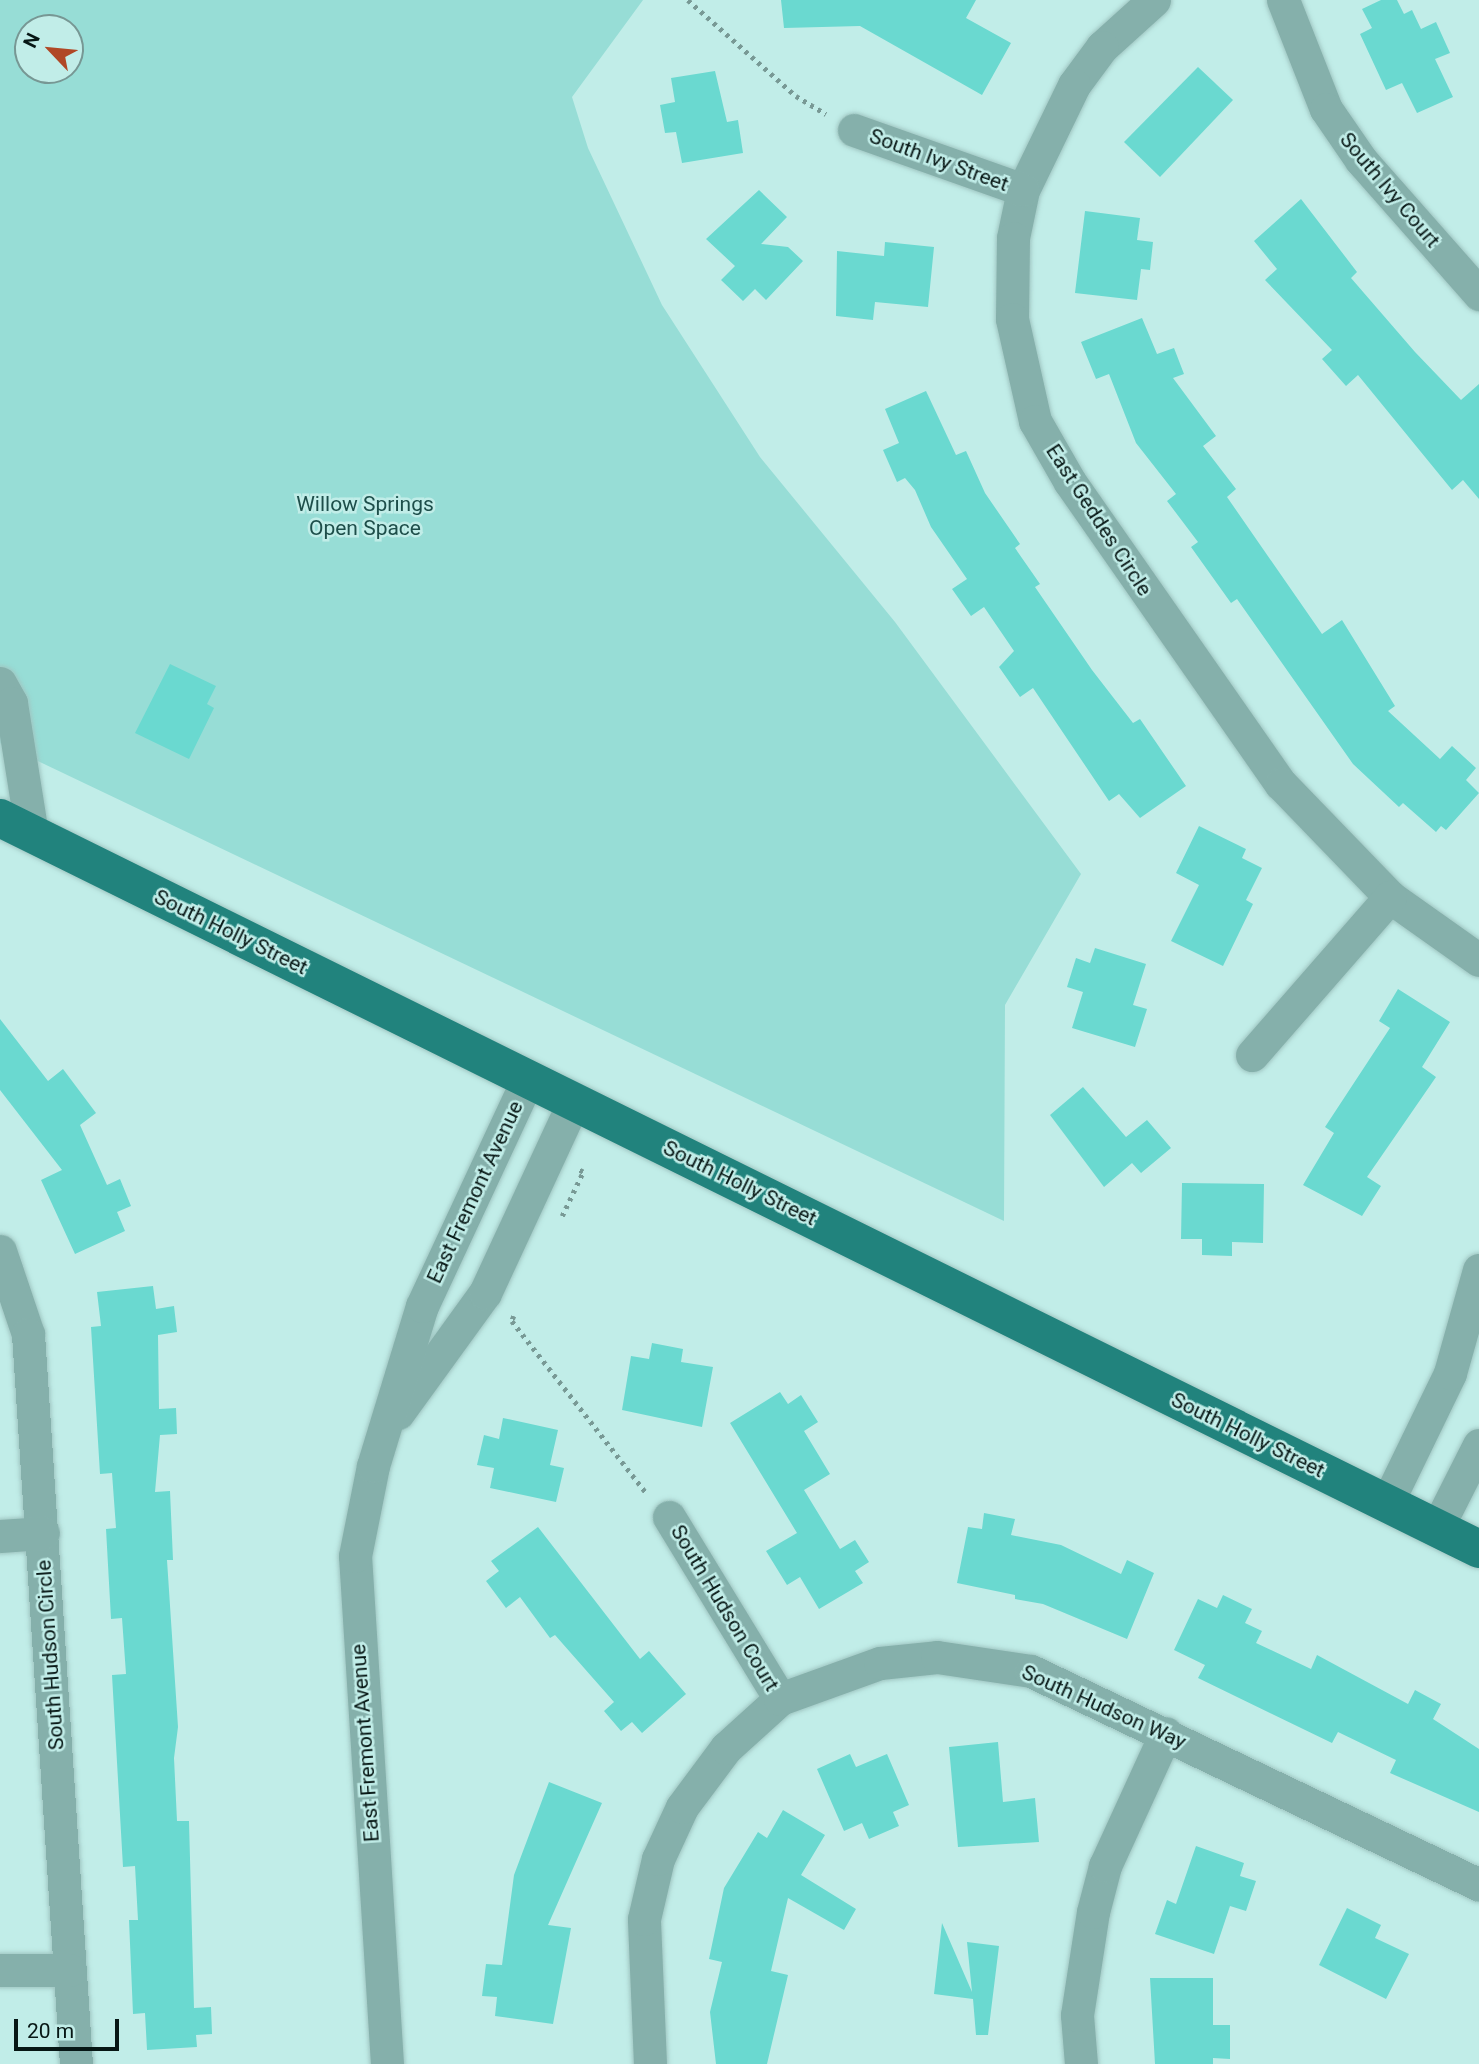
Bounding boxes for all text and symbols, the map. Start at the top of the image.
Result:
north arrow [14,14,84,84]
text: N [18,29,45,52]
street label: South Ivy Street [866,123,1012,197]
street label: South Ivy Court [1335,127,1445,253]
street label: East Geddes Circle [1041,440,1157,600]
park label: Willow Springs Open Space [296,491,434,541]
street label: South Holly Street [150,884,312,980]
street label: East Fremont Avenue [422,1097,528,1287]
street label: South Holly Street [659,1135,821,1231]
street label: South Holly Street [1167,1387,1329,1483]
street label: South Hudson Court [665,1520,785,1696]
street label: South Hudson Circle [31,1559,69,1751]
street label: East Fremont Avenue [346,1643,384,1843]
street label: South Hudson Way [1018,1659,1190,1755]
scale bar [18,2004,122,2048]
text: 20 m [27,2019,74,2043]

